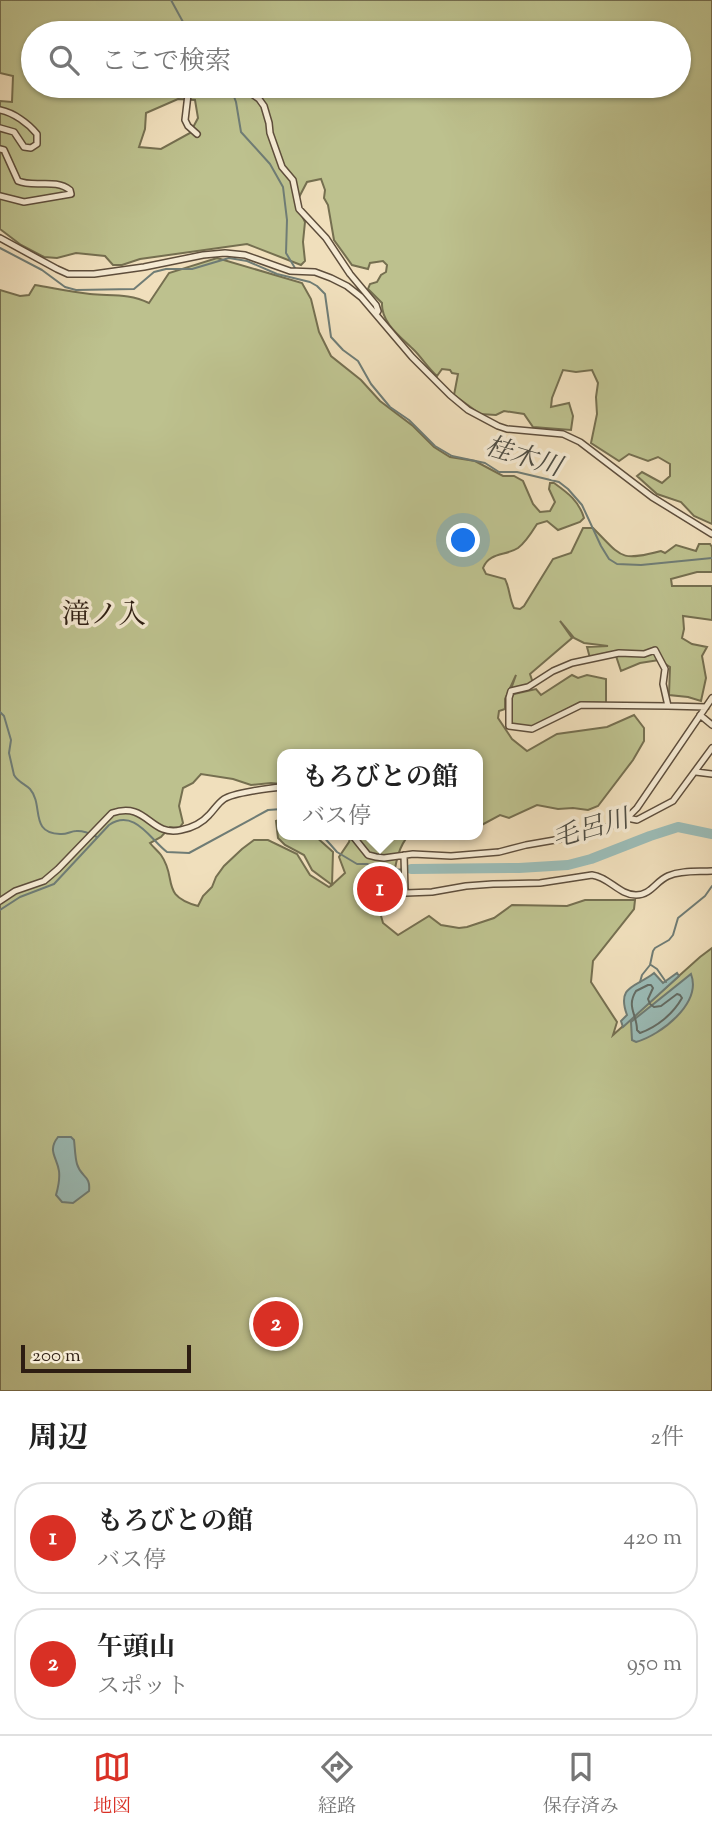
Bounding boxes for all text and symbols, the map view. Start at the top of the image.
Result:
search box [21,21,691,98]
icon: search [45,41,83,79]
text: ここで検索 [101,44,231,81]
water label: 桂木川 [480,429,569,488]
your location [446,523,480,557]
district label: 滝ノ入 [62,596,146,636]
popup [277,749,483,840]
text: もろびとの館 [302,760,458,797]
text: バス停 [302,801,371,834]
water label: 毛呂川 [548,801,636,859]
pin: 1 [357,863,403,915]
pin: 2 [253,1298,299,1350]
scale bar [21,1342,191,1374]
text: 200 m [32,1343,81,1370]
text: 周辺 [28,1418,88,1461]
text: 2件 [650,1422,684,1455]
text: もろびとの館 [97,1504,253,1541]
text: 1 [49,1522,57,1555]
text: 420 m [624,1522,682,1555]
text: バス停 [97,1545,166,1578]
text: 午頭山 [97,1630,175,1667]
text: 2 [48,1648,58,1681]
text: 950 m [627,1648,682,1681]
text: スポット [97,1671,189,1704]
tab: 地図 [93,1748,131,1821]
tab: 経路 [318,1748,356,1821]
tab: 保存済み [543,1748,619,1821]

